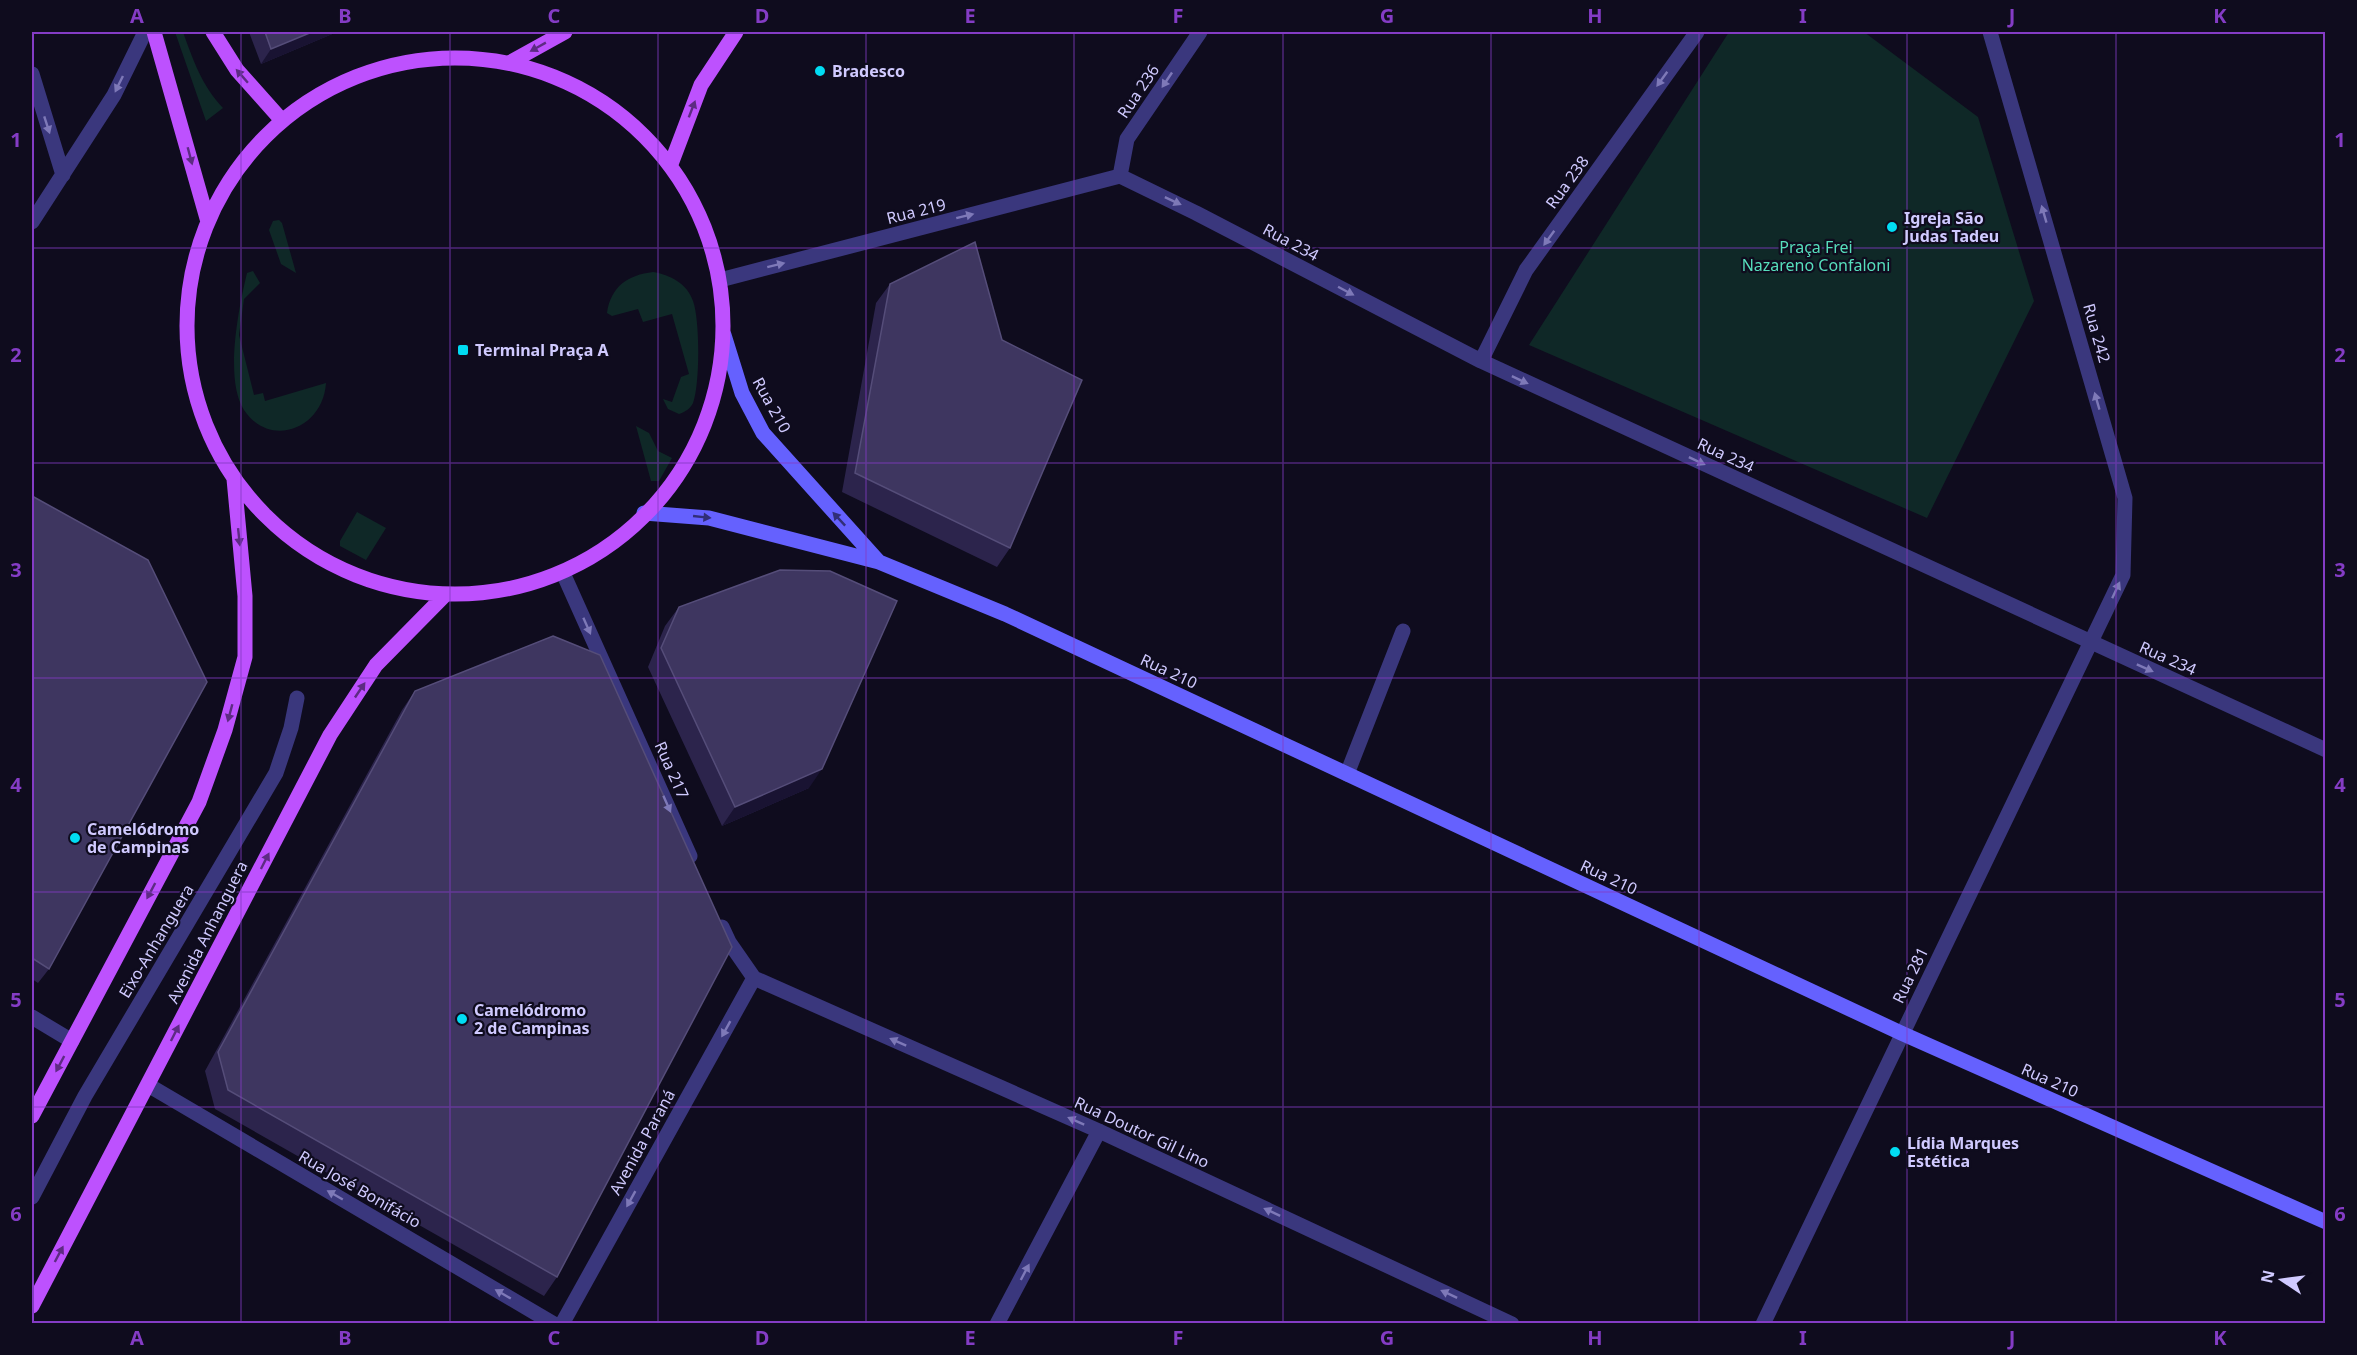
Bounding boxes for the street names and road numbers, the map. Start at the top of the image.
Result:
street label: Rua 236 [1112,60,1164,122]
street label: Rua 238 [1540,151,1594,213]
street label: Rua 219 [884,193,948,229]
street label: Rua 234 [1259,218,1323,266]
street label: Rua 242 [2078,301,2116,365]
street label: Rua 210 [748,373,796,437]
street label: Rua 234 [1694,432,1758,478]
street label: Rua 234 [2136,636,2200,680]
street label: Rua 210 [1137,648,1201,694]
street label: Rua 217 [650,738,694,802]
street label: Rua 210 [1577,854,1641,900]
street label: Avenida Anhanguera [162,857,252,1007]
street label: Eixo-Anhanguera [113,880,199,1002]
street label: Rua 281 [1887,943,1933,1007]
street label: Rua 210 [2018,1058,2082,1102]
street label: Avenida Paraná [604,1085,680,1199]
street label: Rua Doutor Gil Lino [1071,1091,1213,1173]
street label: Rua José Bonifácio [295,1145,425,1233]

